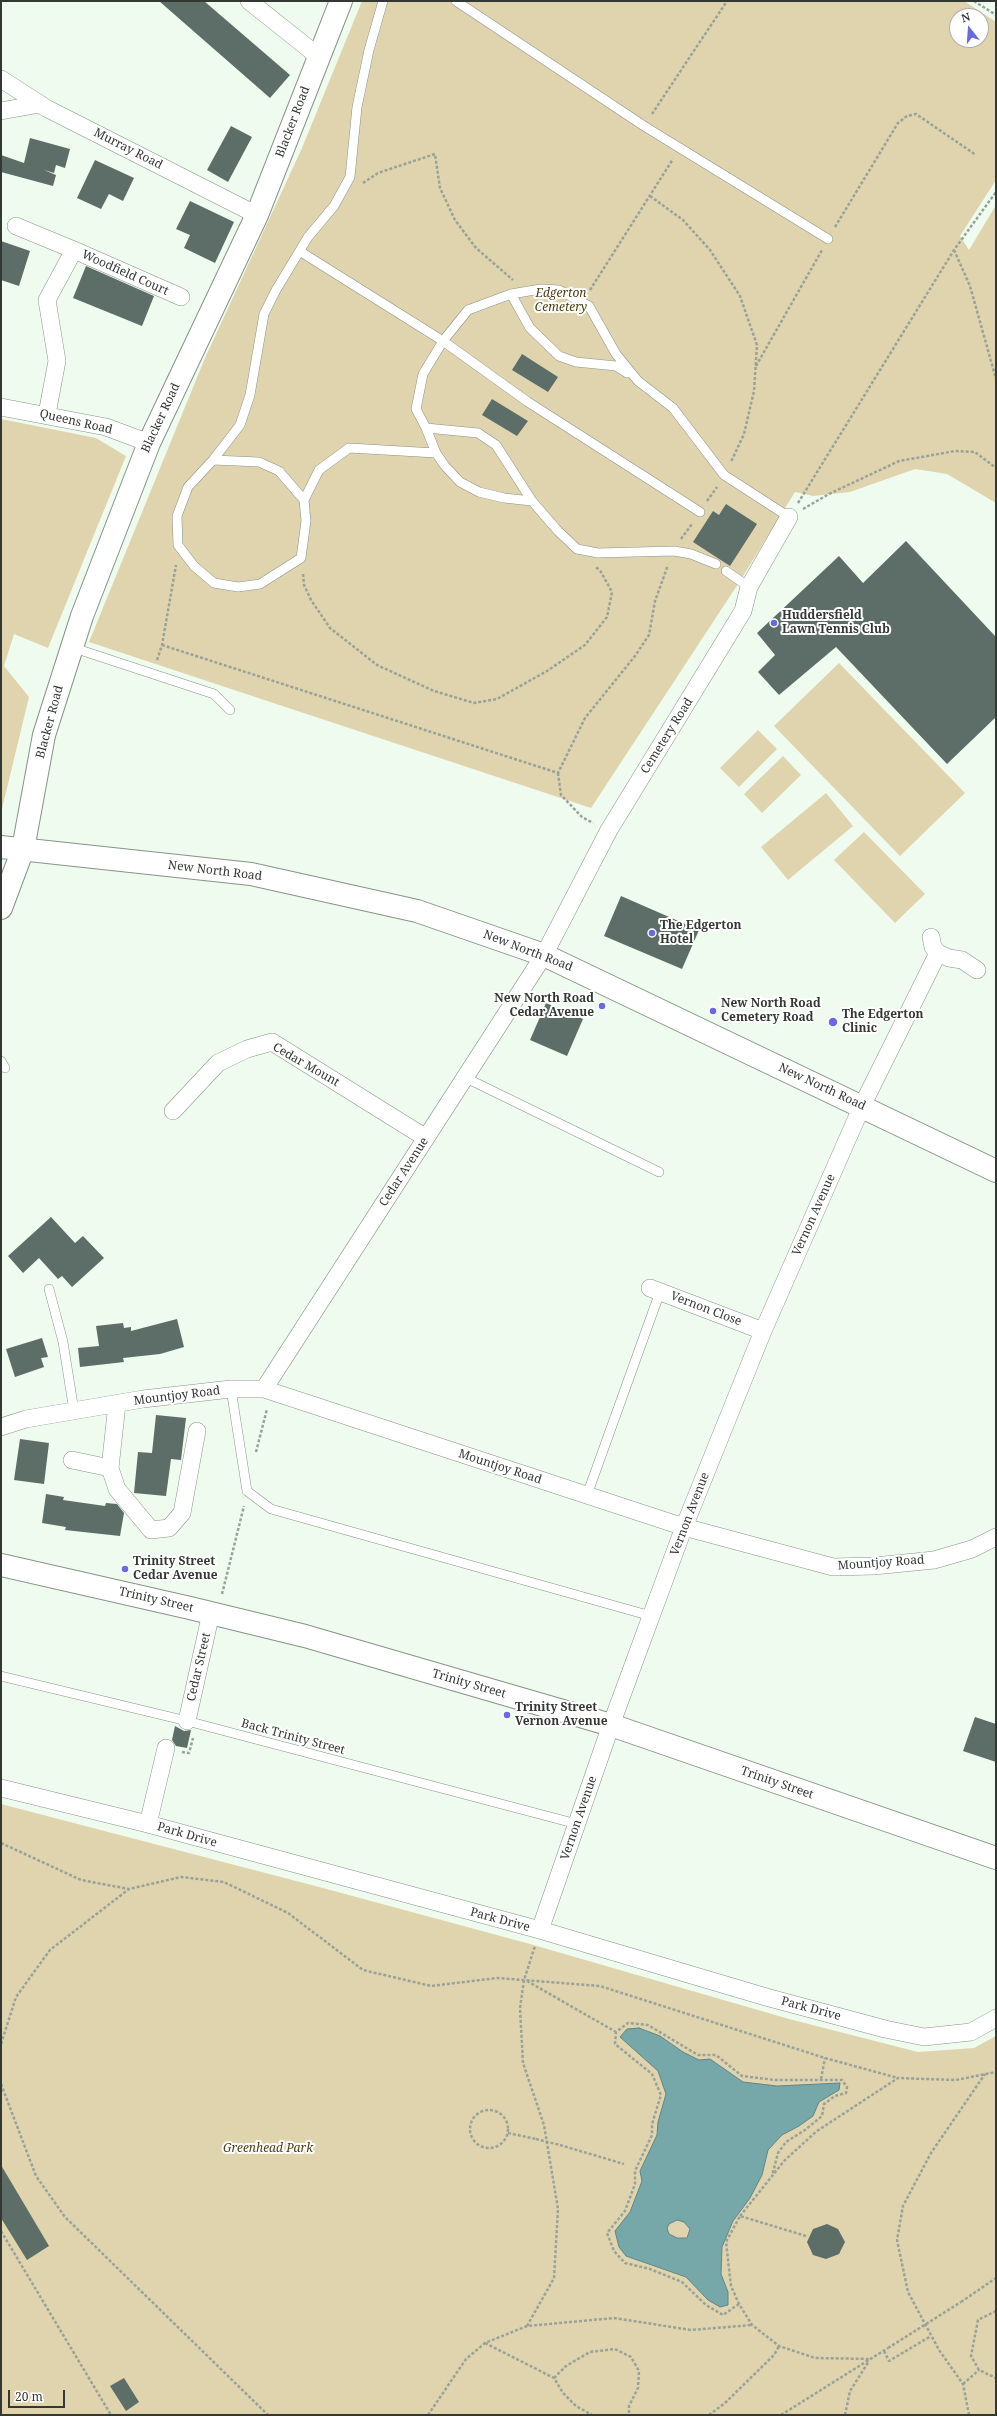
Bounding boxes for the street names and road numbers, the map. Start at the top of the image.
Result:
street label: Blacker Road [273,84,313,160]
street label: Murray Road [91,125,165,173]
street label: Woodfield Court [79,247,171,299]
street label: Blacker Road [139,381,183,455]
street label: Queens Road [38,407,114,437]
street label: Blacker Road [33,684,67,760]
street label: Cemetery Road [638,695,696,777]
street label: New North Road [167,858,263,884]
street label: New North Road [481,927,575,975]
street label: Cedar Mount [270,1040,342,1090]
street label: New North Road [776,1060,868,1114]
street label: Cedar Avenue [376,1135,432,1209]
street label: Vernon Avenue [790,1172,838,1258]
street label: Vernon Close [668,1289,744,1329]
street label: Mountjoy Road [133,1384,221,1408]
street label: Mountjoy Road [456,1447,544,1487]
street label: Vernon Avenue [668,1470,712,1558]
street label: Mountjoy Road [837,1553,925,1573]
street label: Trinity Street [117,1584,195,1616]
street label: Cedar Street [184,1631,214,1703]
street label: Trinity Street [430,1667,508,1701]
street label: Back Trinity Street [240,1716,346,1758]
street label: Trinity Street [739,1764,815,1802]
street label: Vernon Avenue [558,1774,600,1862]
street label: Park Drive [156,1820,218,1850]
street label: Park Drive [468,1905,532,1935]
street label: Park Drive [779,1994,843,2024]

